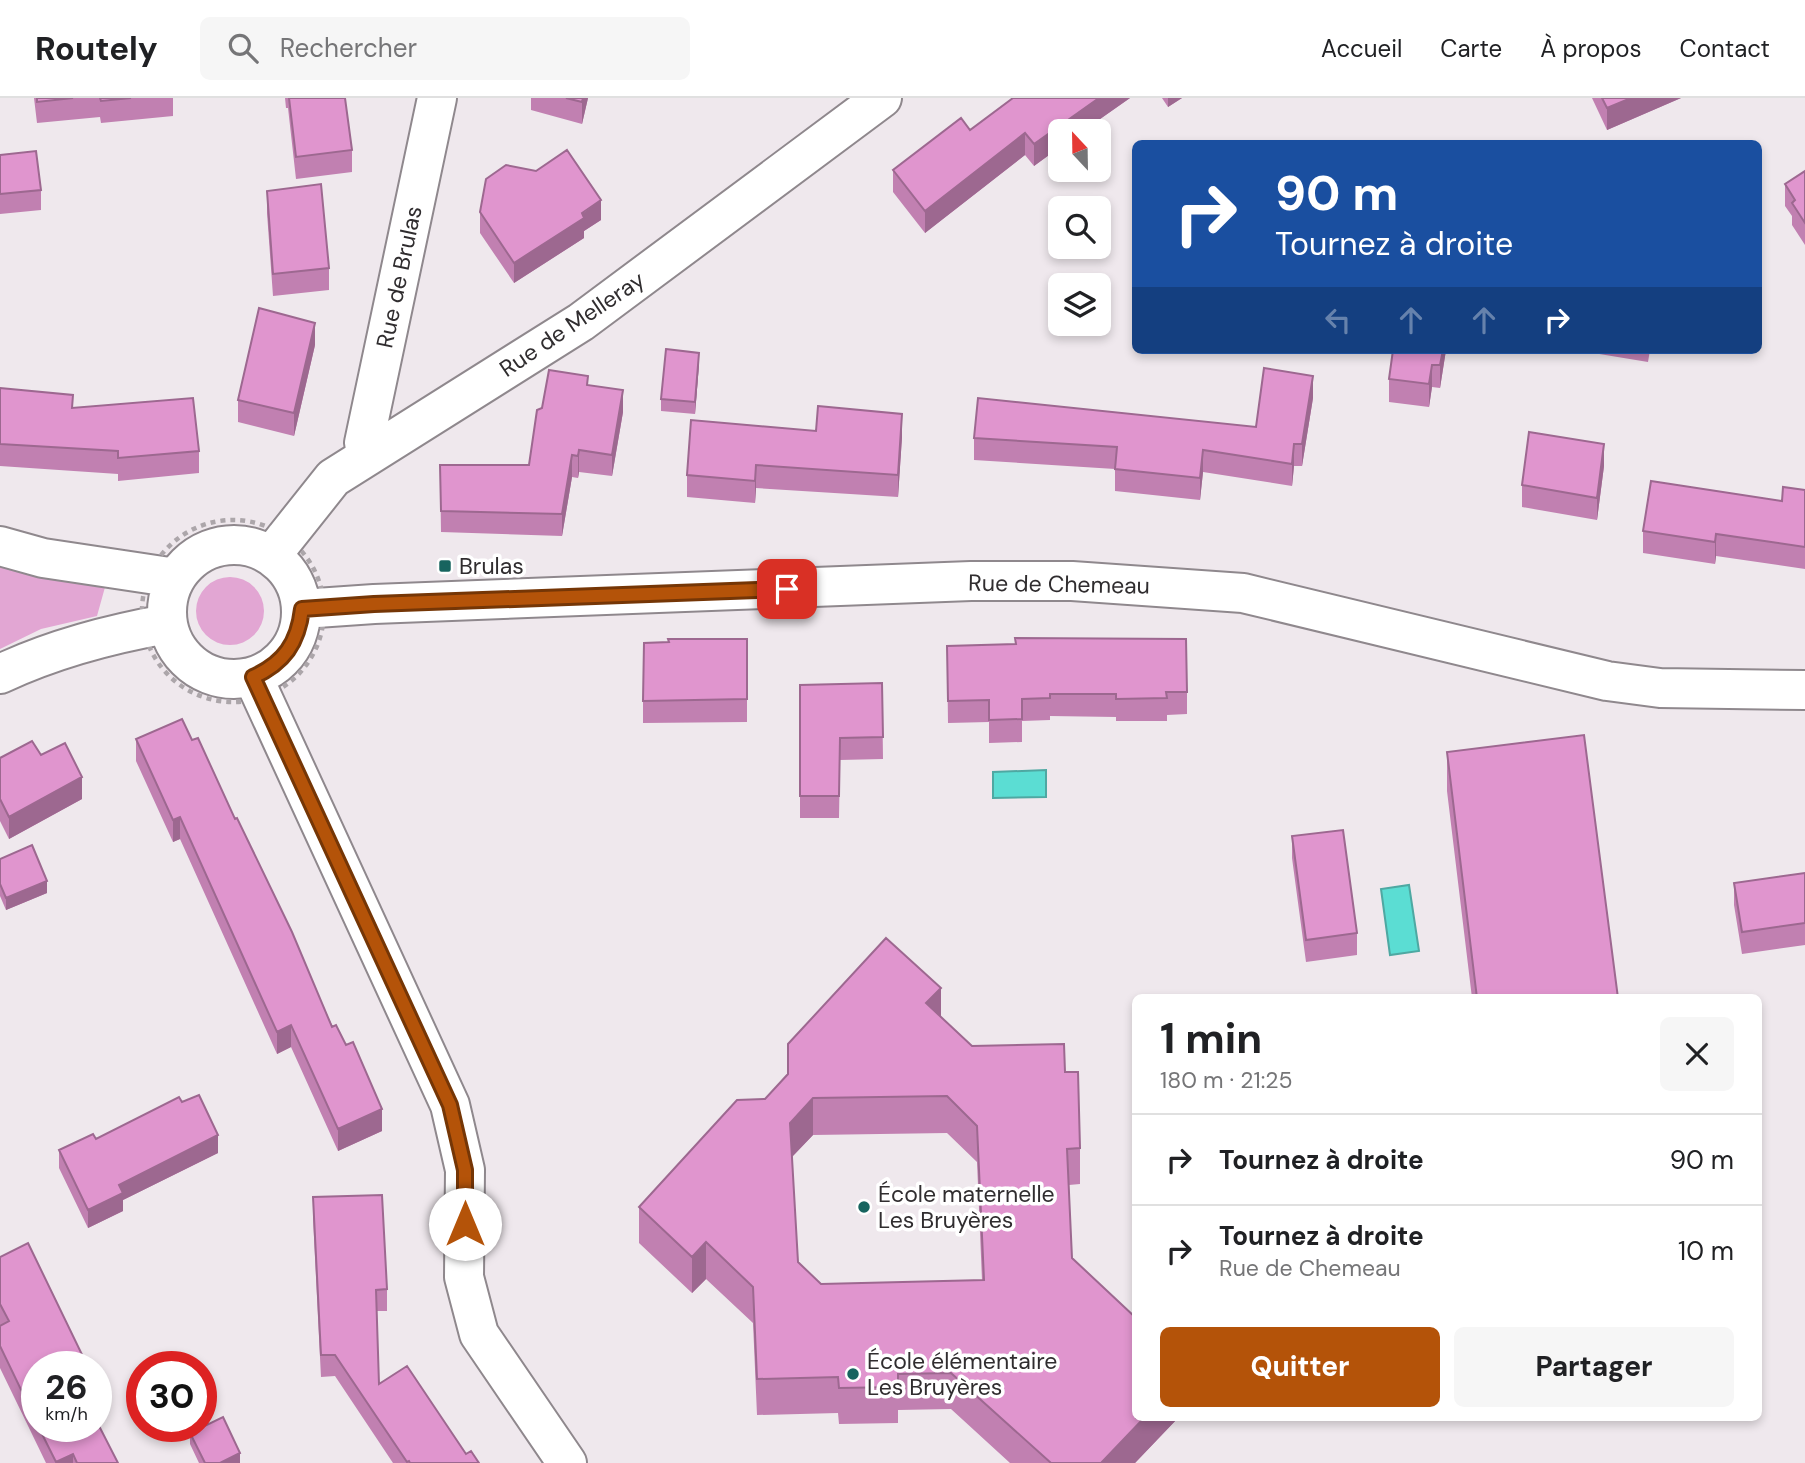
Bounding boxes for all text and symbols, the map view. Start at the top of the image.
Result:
search box [200,17,690,80]
text: Routely [35,27,158,70]
icon: search [224,29,262,67]
text: Rechercher [280,31,417,65]
text: Accueil [1321,33,1402,64]
text: Carte [1440,33,1502,64]
text: À propos [1540,33,1642,64]
text: Contact [1680,33,1770,64]
north arrow [1048,119,1111,182]
map controls [1048,119,1111,336]
text: 90 m [1275,161,1398,225]
icon: right [1160,168,1251,259]
button: search [1048,196,1111,259]
street label: Rue de Brulas [369,203,429,351]
text: Tournez à droite [1275,223,1513,265]
street label: Rue de Melleray [494,264,651,384]
button: layers [1048,273,1111,336]
icon: left [1319,301,1357,339]
icon: ahead [1392,301,1430,339]
icon: ahead [1465,301,1503,339]
icon: right [1538,301,1576,339]
place label: Brulas [459,551,524,581]
marker: Brulas [437,558,453,574]
pin [757,559,817,619]
street label: Rue de Chemeau [968,567,1150,601]
icon: arrive [768,570,806,608]
text: 1 min [1160,1011,1262,1066]
button: close [1660,1017,1734,1091]
text: 180 m · 21:25 [1160,1065,1293,1095]
icon: right [1160,1141,1198,1179]
text: Tournez à droite [1219,1143,1424,1177]
text: 90 m [1670,1143,1734,1177]
place label: École maternelle Les Bruyères [878,1179,1055,1235]
position arrow [428,1187,502,1261]
marker: École maternelle Les Bruyères [856,1199,872,1215]
text: Tournez à droite [1219,1219,1424,1253]
icon: right [1160,1232,1198,1270]
text: 10 m [1678,1234,1734,1268]
text: Rue de Chemeau [1219,1253,1401,1283]
button: Quitter [1160,1327,1440,1407]
button: Partager [1454,1327,1734,1407]
place label: École élémentaire Les Bruyères [867,1346,1057,1402]
speed limit sign: 30 [126,1351,217,1442]
text: 26 [45,1364,88,1410]
marker: École élémentaire Les Bruyères [845,1366,861,1382]
text: km/h [45,1402,88,1426]

